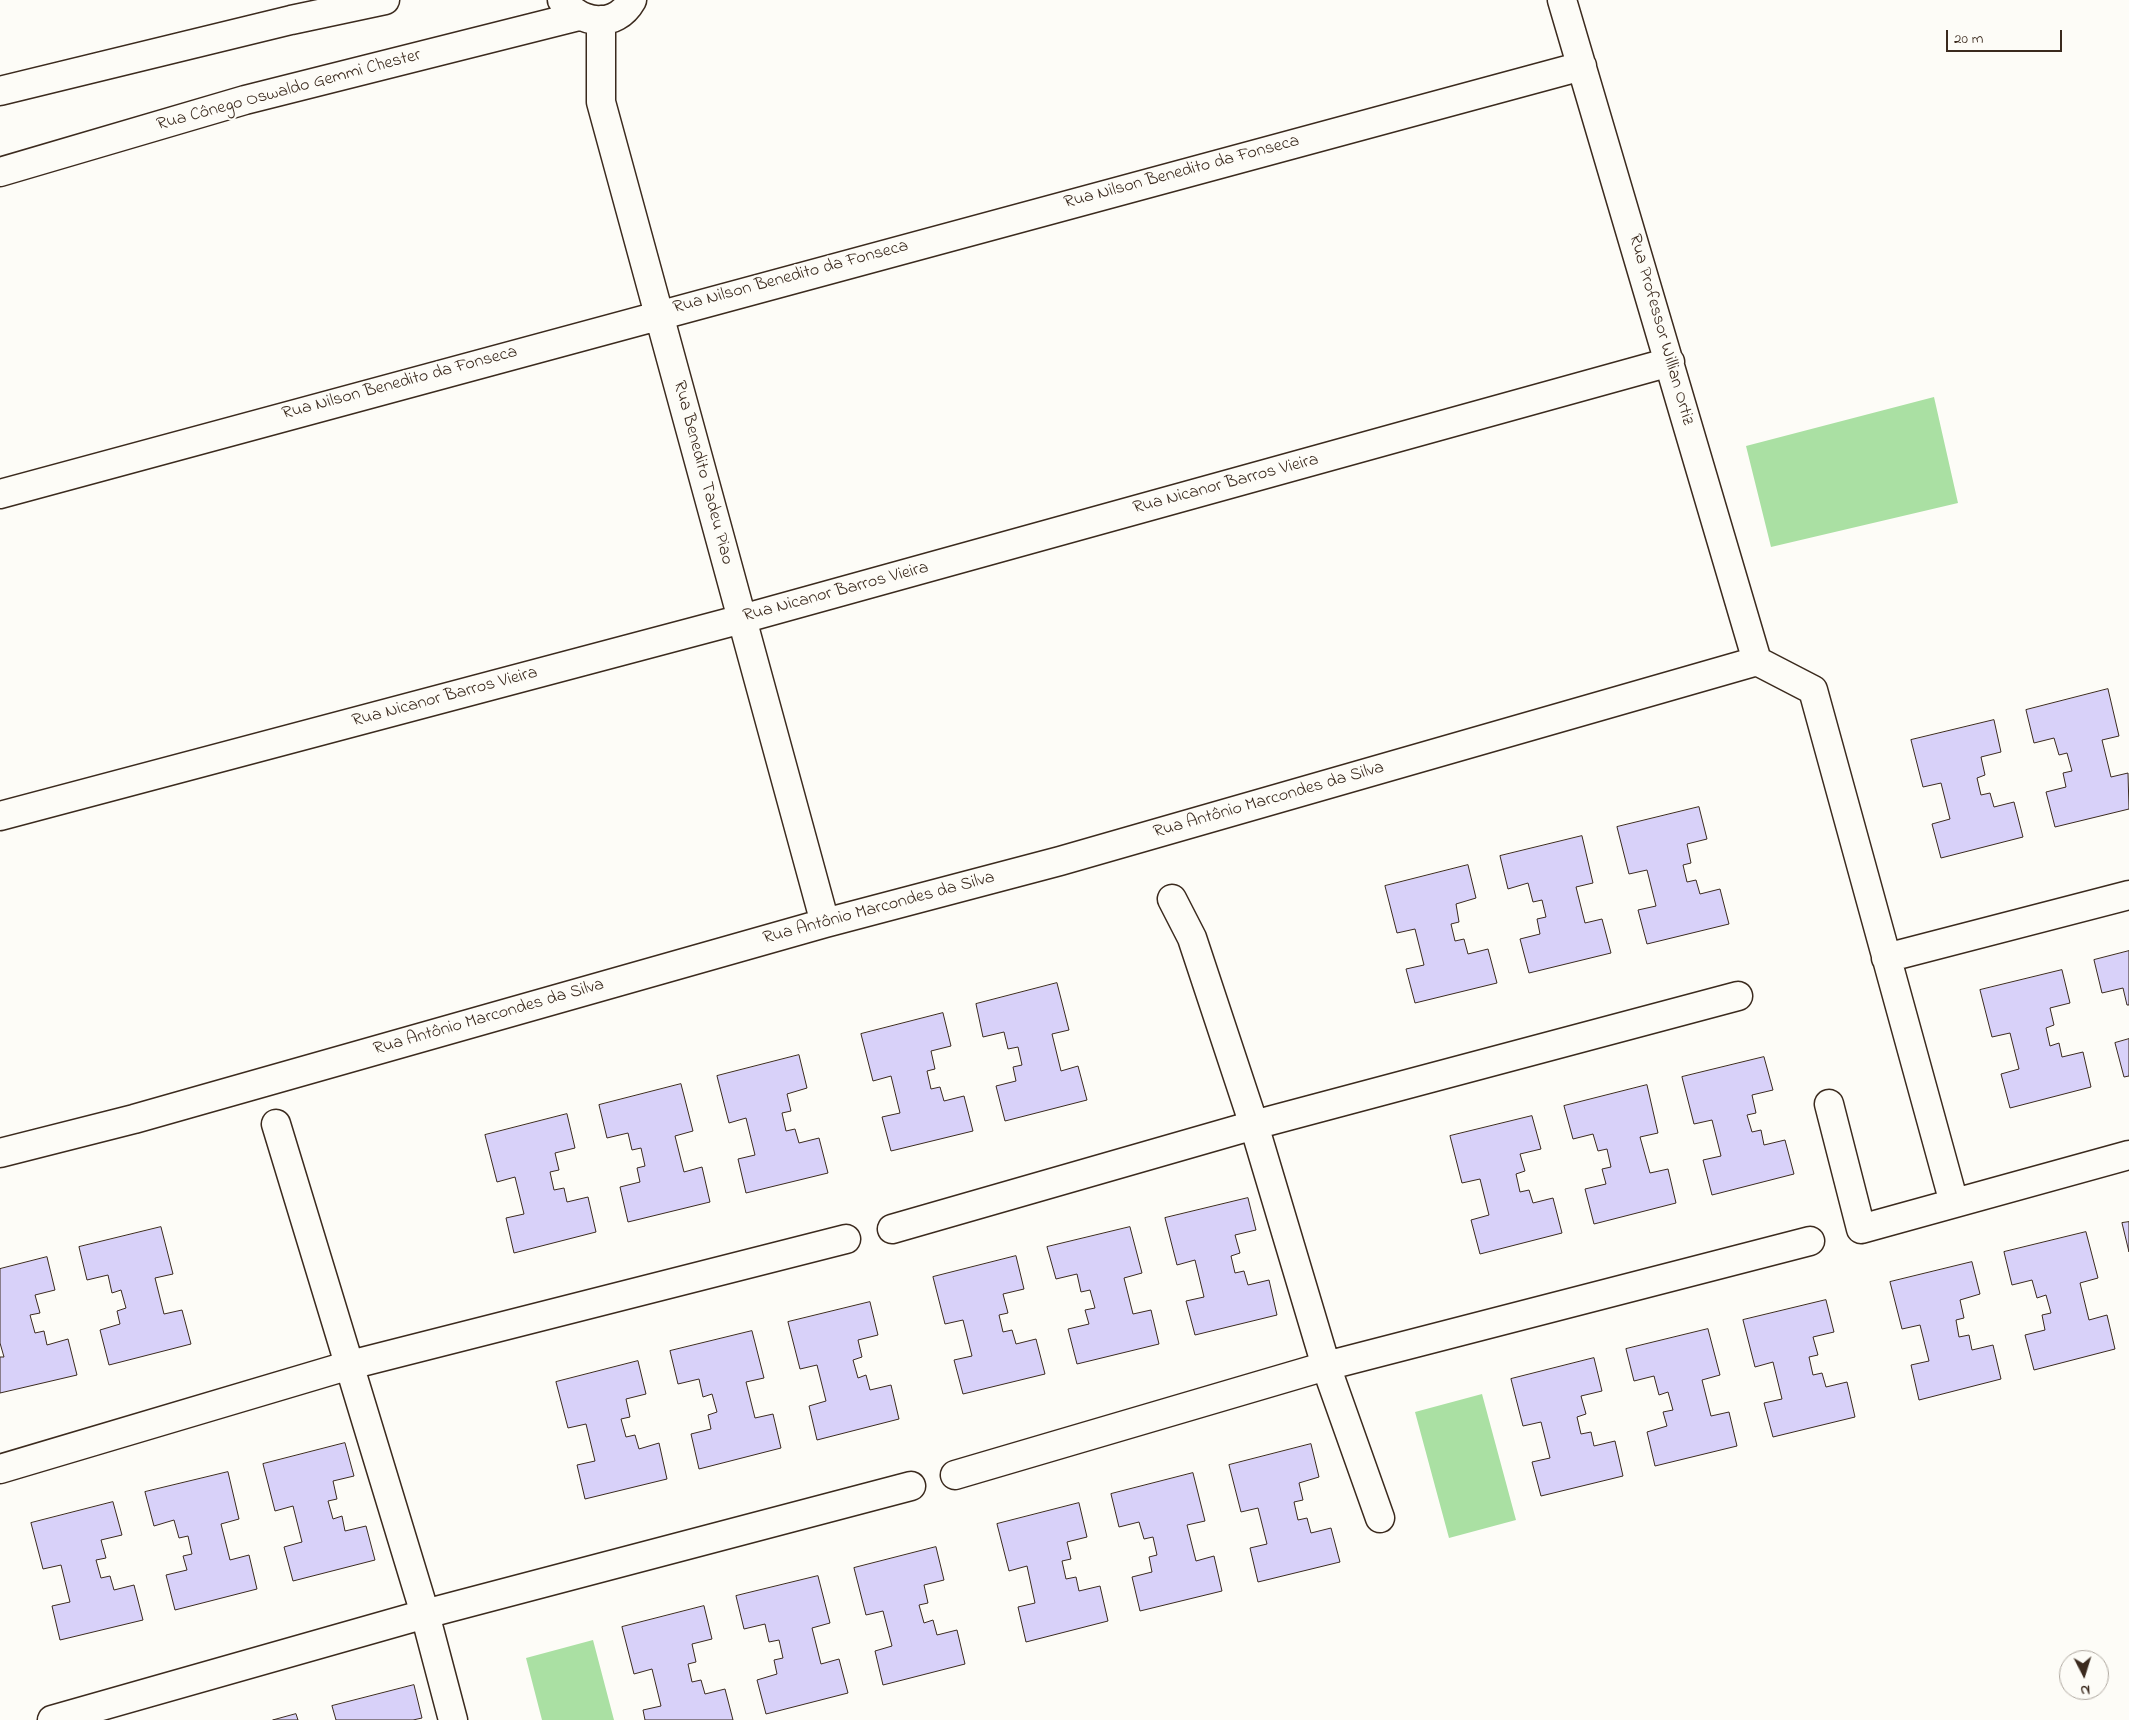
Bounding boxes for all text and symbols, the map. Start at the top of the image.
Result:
scale bar [1949,20,2065,52]
text: 20 m [1954,28,1983,50]
street label: Rua Cônego Oswaldo Gemmi Chester [155,45,423,137]
street label: Rua Nilson Benedito da Fonseca [1062,131,1302,215]
street label: Rua Professor Willian Ortiz [1622,232,1698,428]
street label: Rua Nilson Benedito da Fonseca [671,236,911,320]
street label: Rua Nilson Benedito da Fonseca [280,342,520,426]
street label: Rua Benedito Tadeu Piao [667,379,737,567]
street label: Rua Nicanor Barros Vieira [1131,450,1321,520]
street label: Rua Nicanor Barros Vieira [741,558,931,628]
street label: Rua Nicanor Barros Vieira [350,663,540,733]
street label: Rua Antônio Marcondes da Silva [1151,758,1387,844]
street label: Rua Antônio Marcondes da Silva [761,868,997,950]
street label: Rua Antônio Marcondes da Silva [371,975,607,1061]
north arrow [2059,1650,2109,1700]
text: N [2080,1679,2091,1700]

